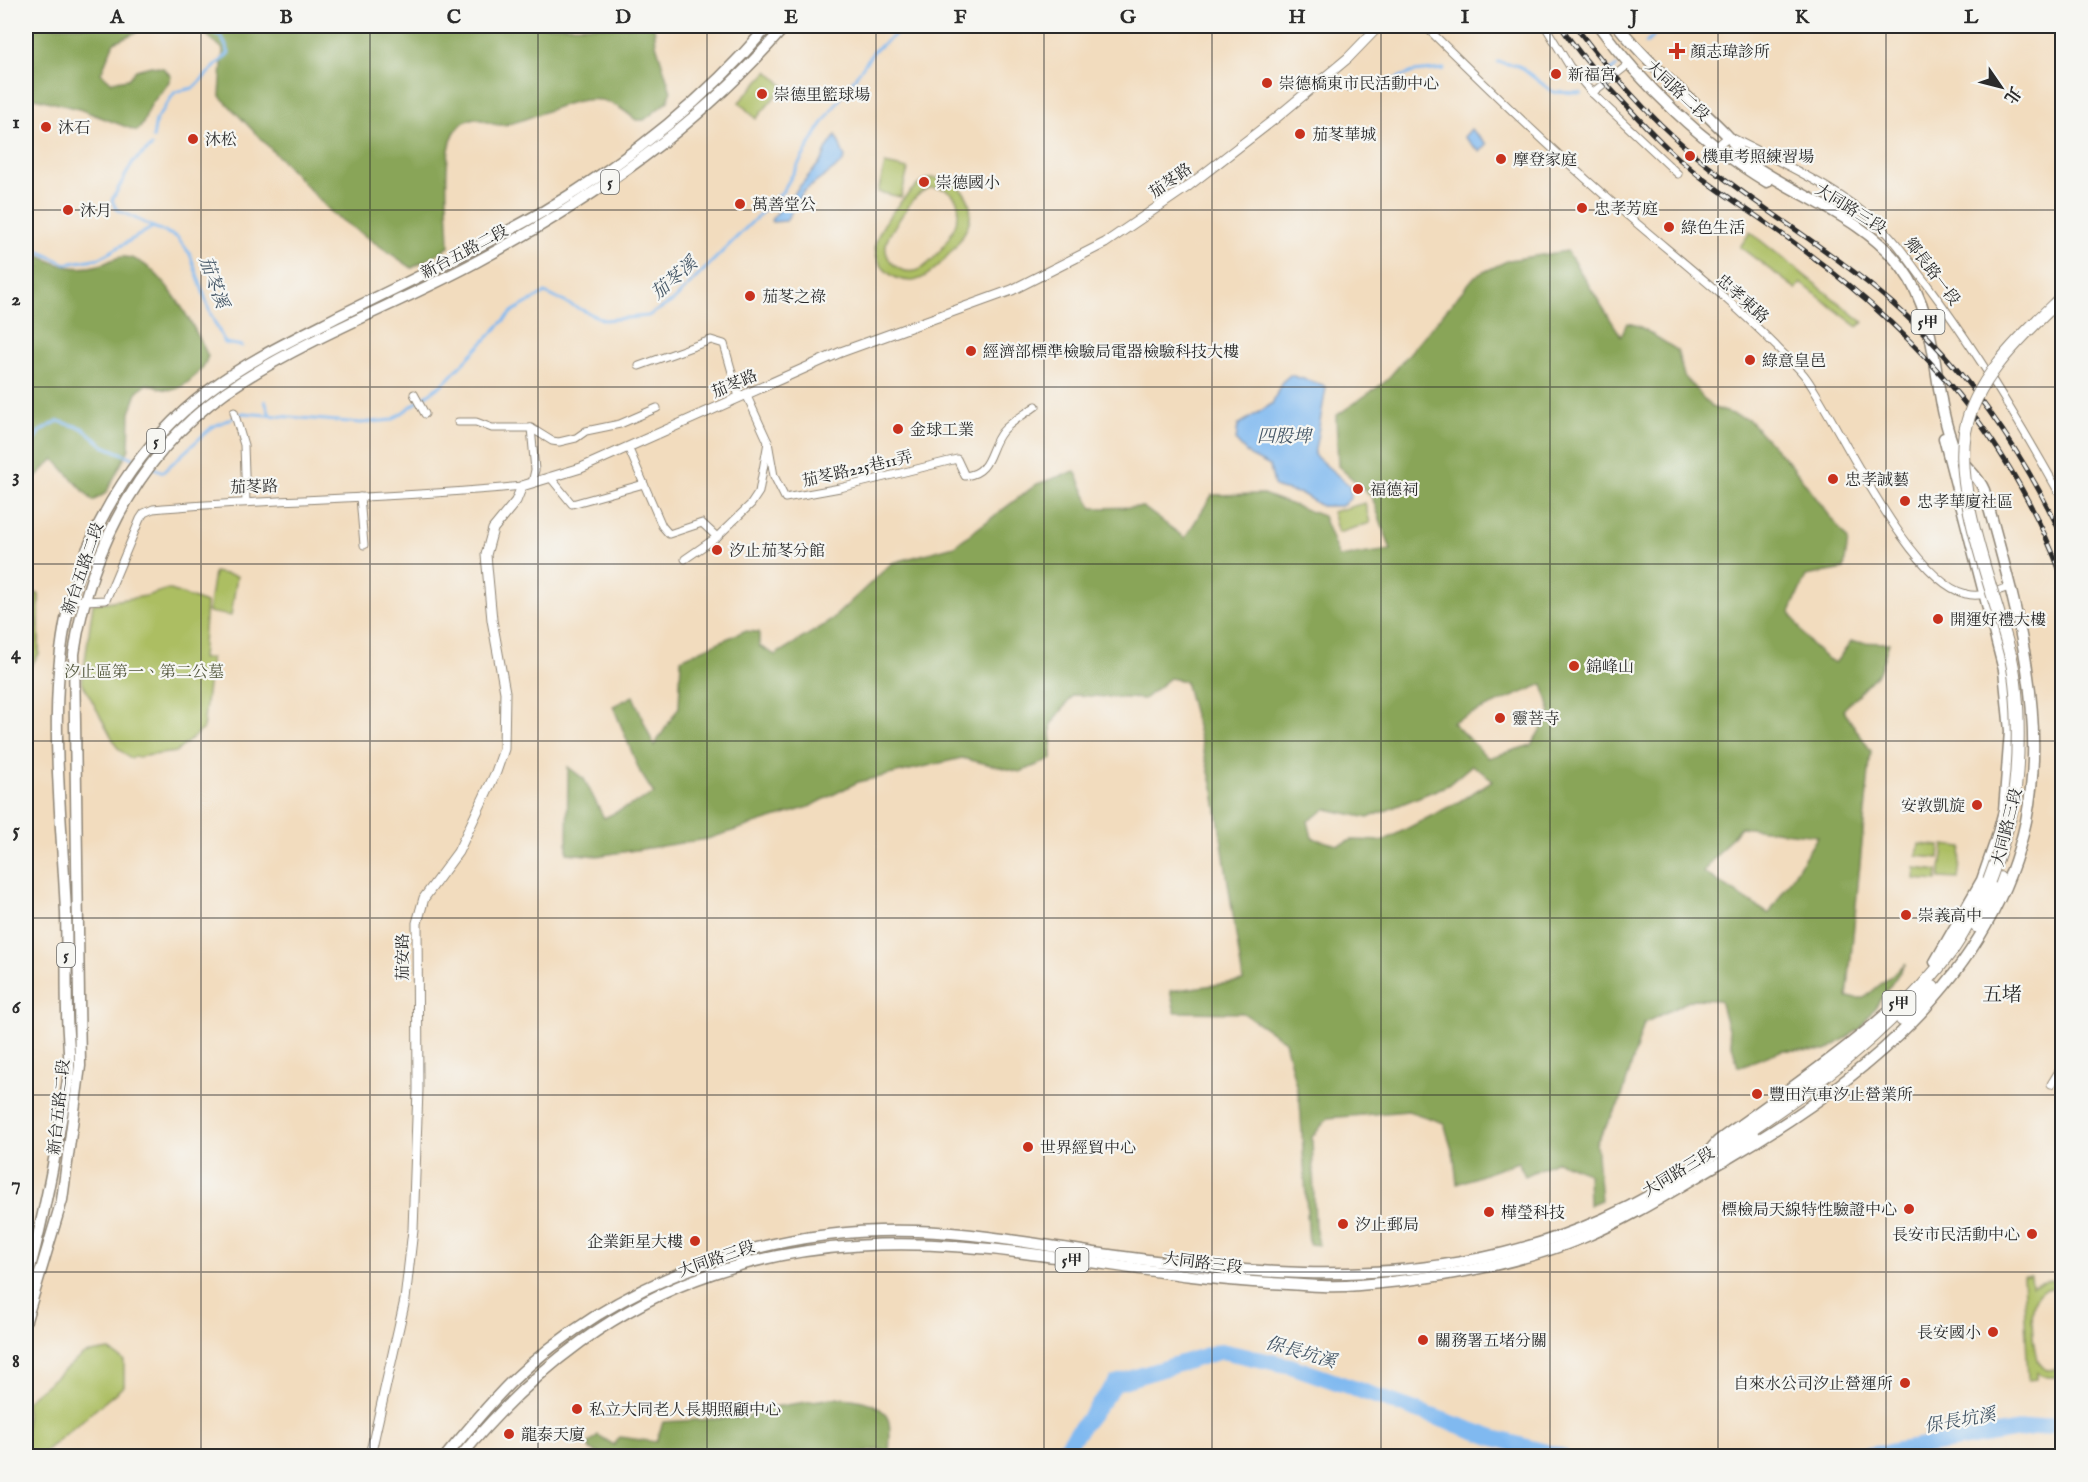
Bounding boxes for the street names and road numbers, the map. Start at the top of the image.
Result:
street label: 大同路二段 [1641,57,1713,126]
street label: 茄苳路 [1146,160,1197,204]
road number: 5 [601,170,619,194]
street label: 大同路三段 [1811,180,1889,239]
street label: 新台五路二段 [418,221,512,284]
street label: 鄉長路一段 [1899,234,1963,310]
street label: 忠孝東路 [1711,271,1772,328]
road number: 5甲 [1912,310,1944,334]
street label: 茄苳路 [709,366,761,403]
road number: 5 [147,429,165,453]
street label: 茄苳路225巷11弄 [800,448,915,492]
street label: 茄苳路 [230,477,278,499]
street label: 新台五路二段 [59,520,109,617]
street label: 大同路三段 [1989,786,2027,869]
street label: 茄安路 [394,933,414,981]
road number: 5 [57,943,75,967]
road number: 5甲 [1882,991,1916,1015]
street label: 新台五路二段 [45,1058,75,1156]
street label: 大同路三段 [1640,1144,1718,1202]
street label: 大同路三段 [676,1237,758,1282]
road number: 5甲 [1056,1248,1088,1272]
street label: 大同路三段 [1162,1249,1244,1279]

